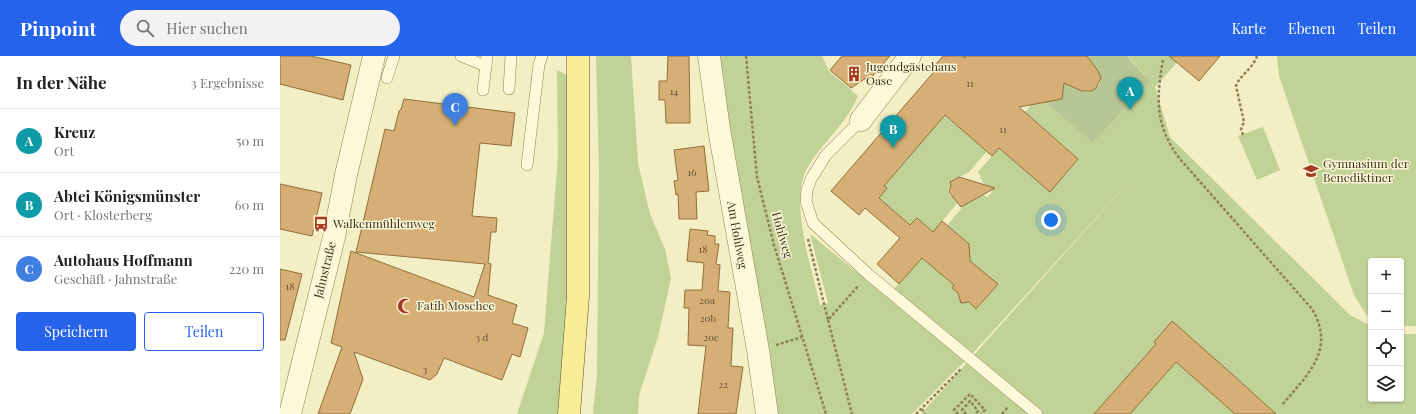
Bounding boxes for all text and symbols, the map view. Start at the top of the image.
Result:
search box [120,10,400,46]
text: Pinpoint [20,15,96,41]
icon: search [134,17,156,39]
text: Hier suchen [166,18,248,38]
text: Karte [1232,19,1266,38]
text: Ebenen [1288,19,1335,38]
text: Teilen [1357,19,1396,38]
place label: Jugendgästehaus Oase [865,58,956,88]
building icon: Jugendgästehaus Oase [845,65,863,83]
text: In der Nähe [16,71,107,93]
text: 3 Ergebnisse [191,74,264,91]
house number: 11 [966,76,974,90]
pin: A [1117,77,1143,110]
house number: 14 [670,84,678,98]
pin: C [442,93,468,126]
pin: B [880,115,906,148]
text: Kreuz [54,122,95,142]
house number: 11 [999,122,1007,136]
text: A [25,132,33,149]
text: 50 m [236,132,264,149]
text: Ort [54,142,74,159]
place label: Gymnasium der Benediktiner [1323,155,1410,185]
school or university icon: Gymnasium der Benediktiner [1302,162,1320,180]
house number: 16 [688,165,696,179]
text: Abtei Königsmünster [54,186,200,206]
text: B [25,196,33,213]
text: 60 m [235,196,264,213]
street label: Am Hohlweg [724,199,752,271]
text: Ort · Klosterberg [54,206,152,223]
street label: Hohlweg [769,210,797,260]
your location [1041,210,1061,230]
bus stop icon: Walkenmühlenweg [312,215,330,233]
place label: Walkenmühlenweg [332,215,435,231]
street label: Jahnstraße [309,240,339,301]
house number: 18 [699,242,707,256]
text: Autohaus Hoffmann [54,250,193,270]
map controls [1368,258,1404,402]
button: + [1368,258,1404,294]
text: C [24,260,34,277]
text: 220 m [229,260,264,277]
text: Geschäft · Jahnstraße [54,270,177,287]
house number: 18 [286,279,294,293]
house number: 20a [699,293,715,307]
button: − [1368,294,1404,330]
mosque icon: Fatih Moschee [396,297,414,315]
place label: Fatih Moschee [417,297,495,313]
house number: 20b [700,311,717,325]
button: Speichern [16,312,136,351]
button: Teilen [144,312,264,351]
house number: 3 d [476,330,489,344]
house number: 20c [703,330,719,344]
button: locate [1368,330,1404,366]
house number: 3 [423,362,428,376]
button: layers [1368,366,1404,402]
house number: 22 [718,377,728,391]

